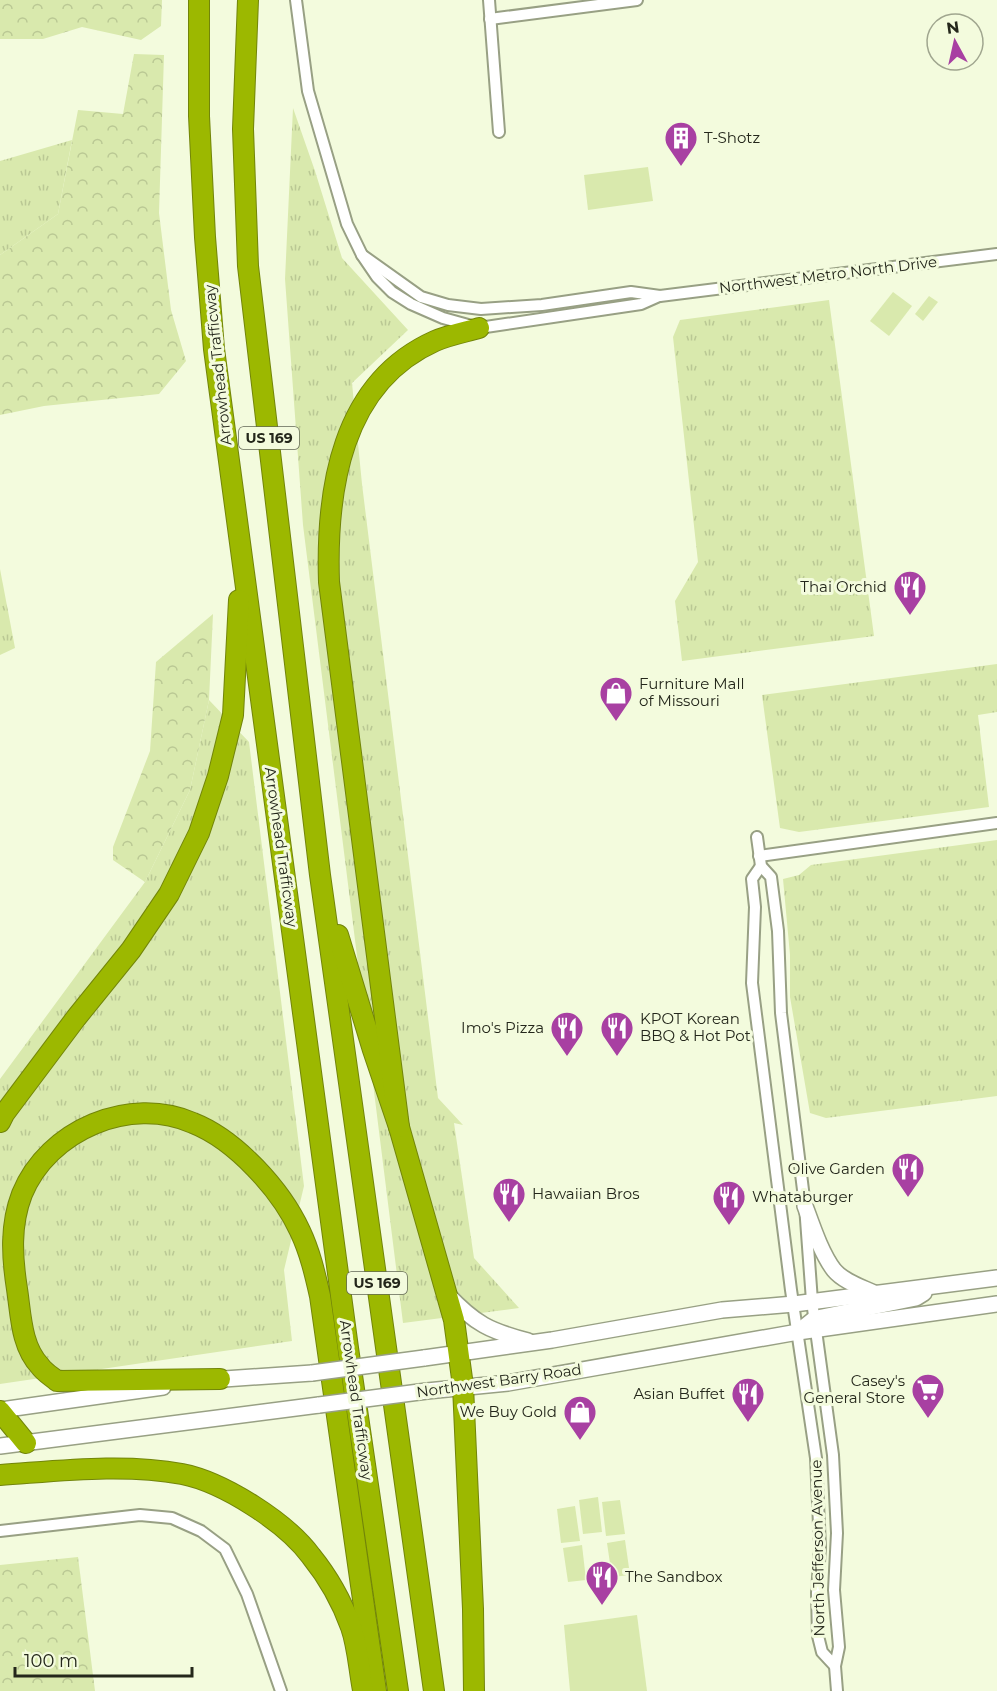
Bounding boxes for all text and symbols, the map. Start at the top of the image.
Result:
north arrow [925,12,985,72]
text: N [945,17,961,38]
building icon: T-Shotz [663,120,699,167]
place label: T-Shotz [704,128,760,147]
street label: Northwest Metro North Drive [718,252,938,297]
street label: Arrowhead Trafficway [200,283,235,446]
road number: US 169 [239,427,299,449]
restaurant icon: Thai Orchid [892,569,928,616]
place label: Thai Orchid [800,577,887,596]
place label: Furniture Mall of Missouri [639,674,744,710]
shop icon: Furniture Mall of Missouri [598,675,634,722]
street label: Arrowhead Trafficway [261,766,302,929]
place label: KPOT Korean BBQ & Hot Pot [640,1009,751,1045]
restaurant icon: Imo's Pizza [549,1010,585,1057]
restaurant icon: KPOT Korean BBQ & Hot Pot [599,1010,635,1057]
place label: Imo's Pizza [461,1018,544,1037]
restaurant icon: Olive Garden [890,1151,926,1198]
place label: Olive Garden [788,1159,885,1178]
restaurant icon: Hawaiian Bros [491,1176,527,1223]
restaurant icon: Whataburger [711,1179,747,1226]
place label: Hawaiian Bros [532,1184,640,1203]
place label: Whataburger [752,1187,853,1206]
road number: US 169 [347,1272,407,1294]
street label: Arrowhead Trafficway [336,1319,377,1482]
street label: Northwest Barry Road [415,1360,583,1402]
place label: Casey's General Store [804,1371,905,1407]
supermarket icon: Casey's General Store [910,1372,946,1419]
restaurant icon: Asian Buffet [730,1376,766,1423]
place label: Asian Buffet [633,1384,725,1403]
shop icon: We Buy Gold [562,1394,598,1441]
place label: We Buy Gold [460,1402,557,1421]
street label: North Jefferson Avenue [806,1459,829,1637]
restaurant icon: The Sandbox [584,1559,620,1606]
place label: The Sandbox [625,1567,722,1586]
scale bar [15,1640,192,1678]
text: 100 m [24,1650,78,1672]

